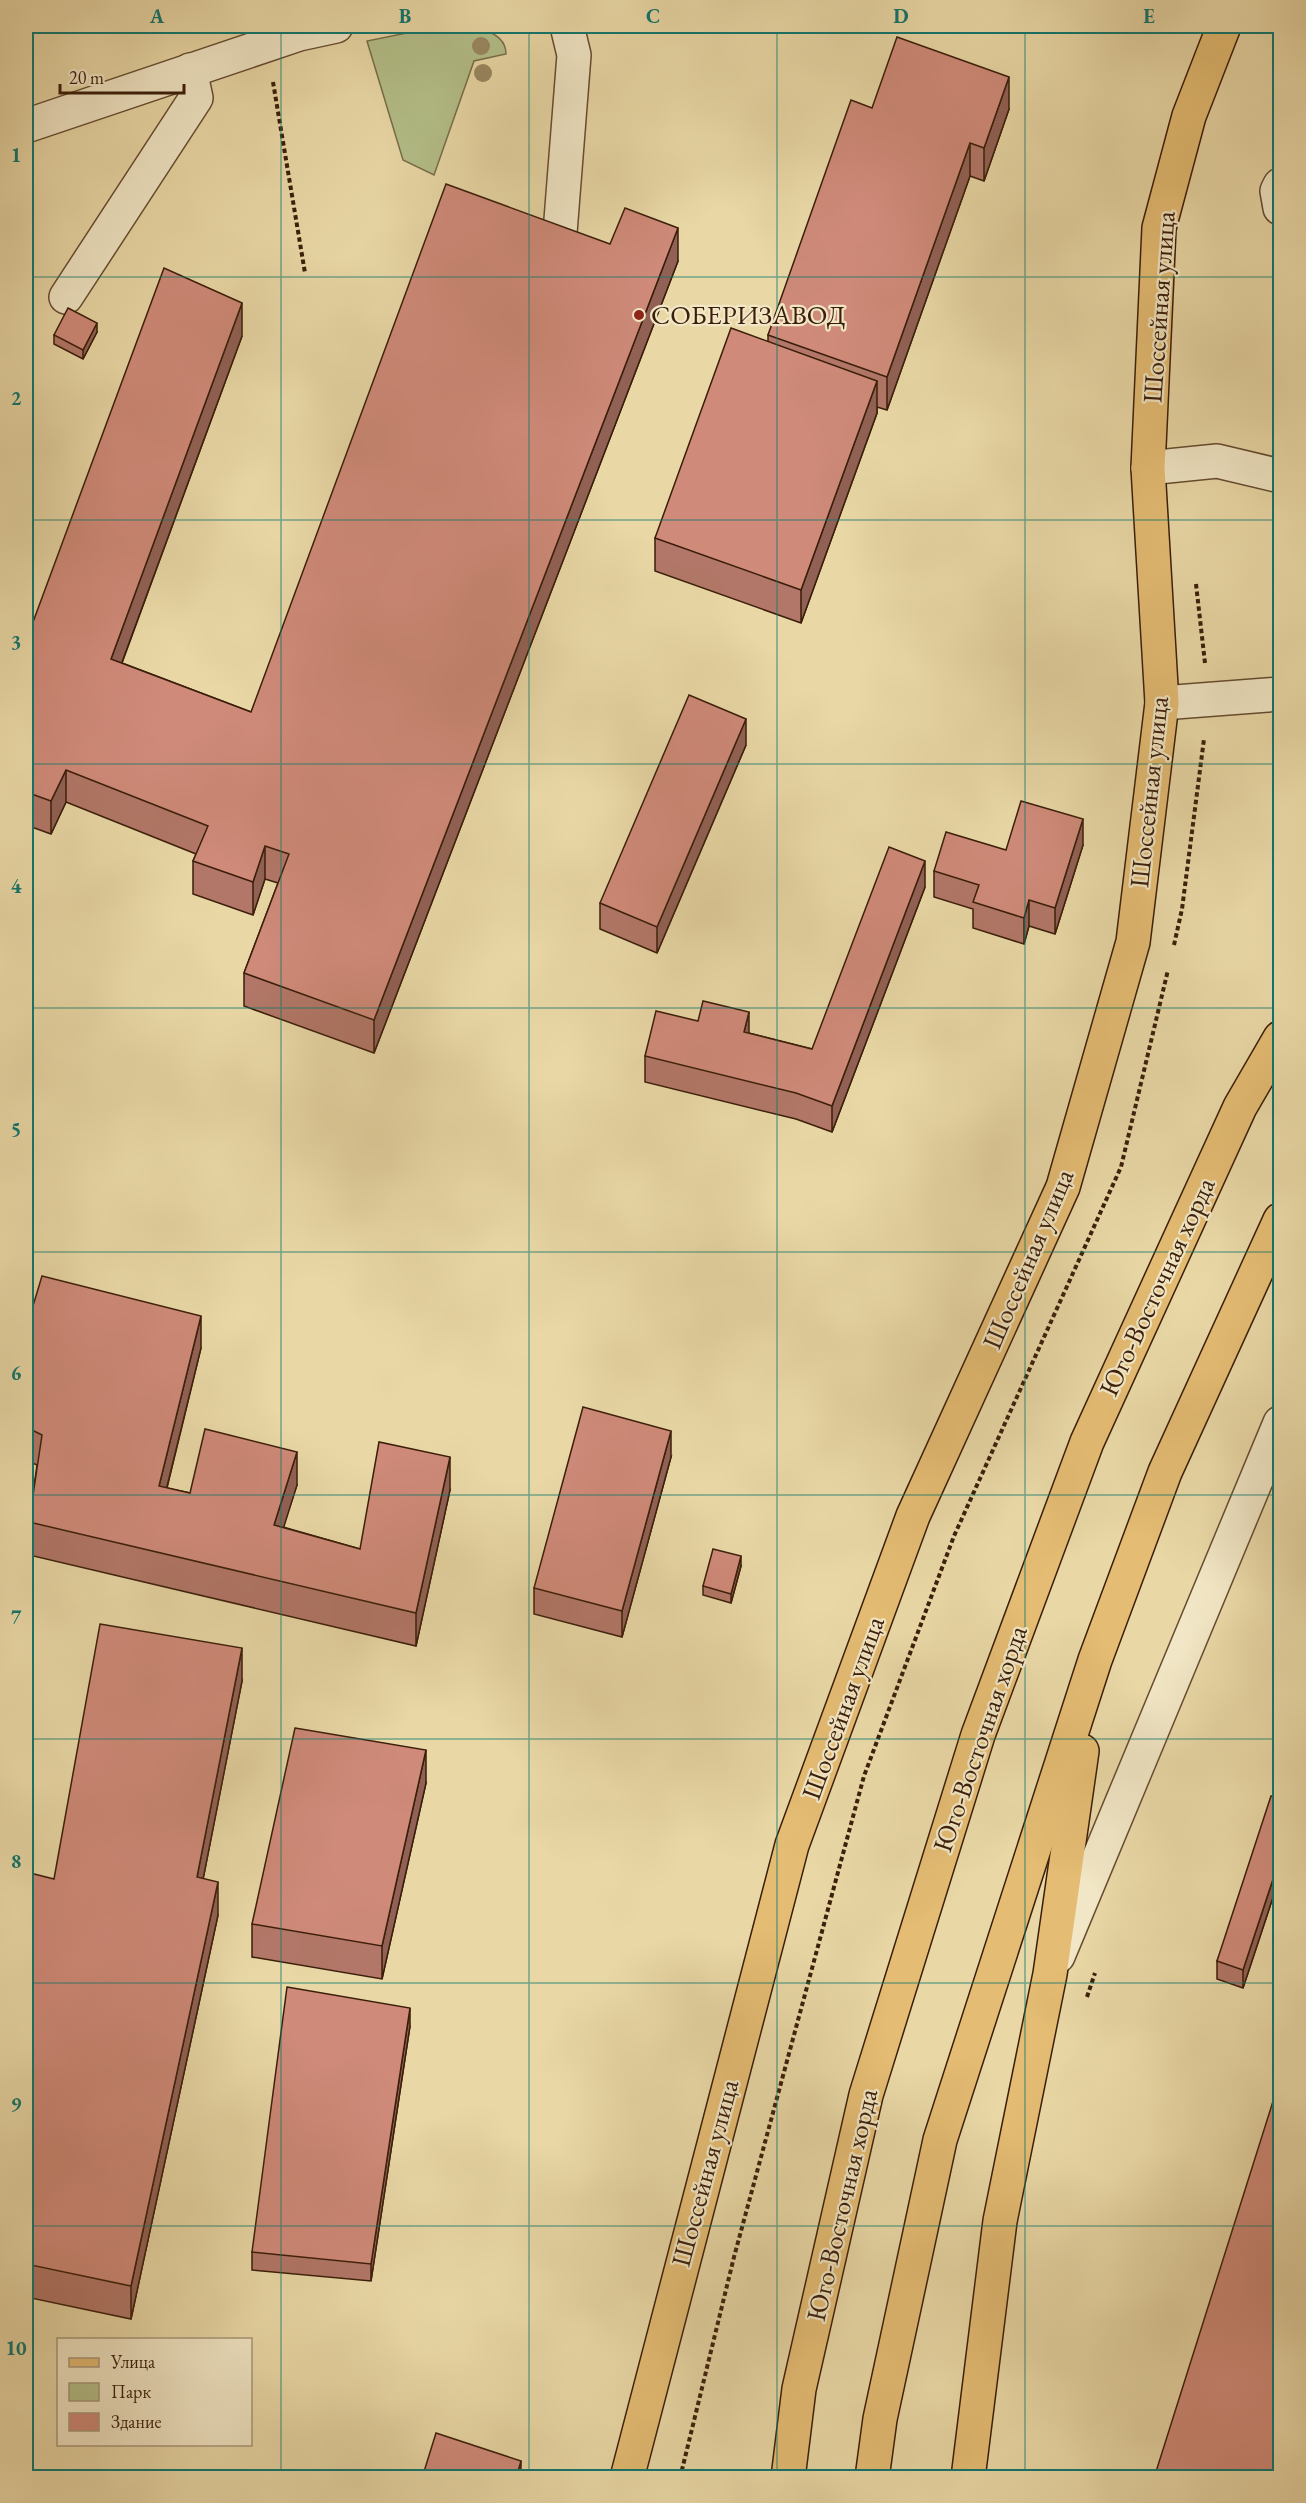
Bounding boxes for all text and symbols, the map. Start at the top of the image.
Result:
text: A [149,3,165,29]
text: B [399,3,411,29]
text: C [646,3,660,29]
text: D [893,3,909,29]
text: E [1143,3,1155,29]
scale bar [60,57,184,95]
text: 20 m [69,66,104,89]
text: 1 [11,142,21,168]
street label: Шоссейная улица [1134,210,1183,404]
place label: СОБЕРИЗАВОД [651,297,846,332]
marker: СОБЕРИЗАВОД [632,308,646,322]
text: 2 [11,385,22,411]
text: 3 [11,629,21,655]
street label: Шоссейная улица [1121,694,1176,889]
text: 4 [11,873,22,899]
text: 5 [11,1116,21,1142]
street label: Шоссейная улица [974,1163,1081,1354]
street label: Юго-Восточная хорда [1090,1171,1223,1402]
text: 6 [11,1360,22,1386]
text: 7 [11,1604,22,1630]
street label: Шоссейная улица [793,1611,892,1804]
street label: Юго-Восточная хорда [924,1621,1035,1857]
text: 8 [11,1848,21,1874]
street label: Шоссейная улица [663,2075,746,2270]
street label: Юго-Восточная хорда [798,2085,885,2325]
text: 9 [11,2091,22,2117]
text: 10 [5,2335,27,2361]
legend [57,2338,252,2446]
text: Улица [110,2350,156,2373]
text: Парк [111,2380,151,2403]
text: Здание [111,2410,161,2433]

